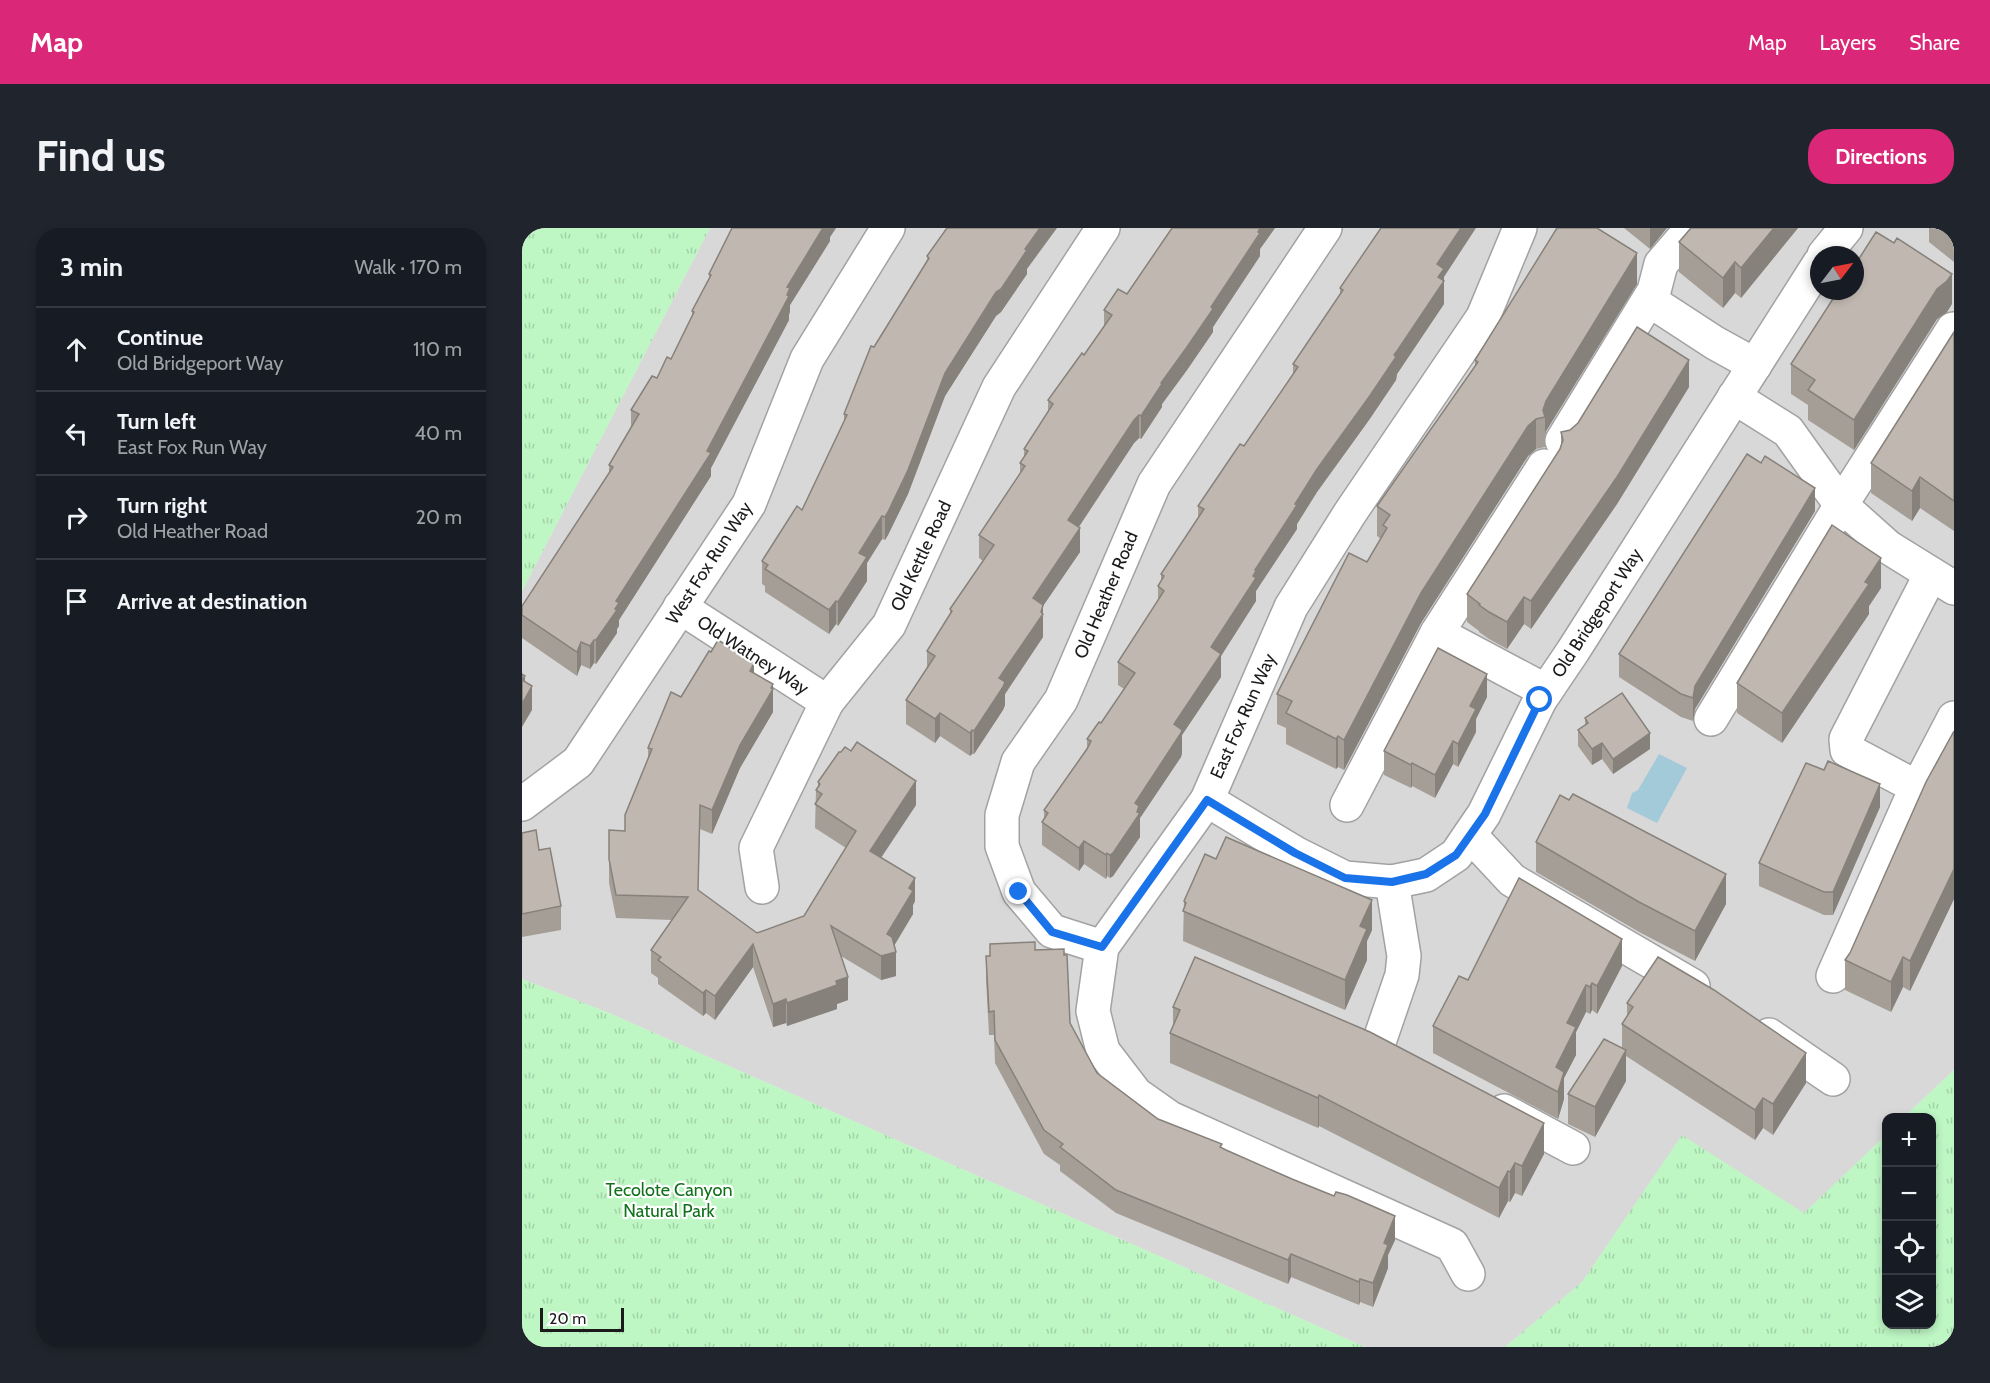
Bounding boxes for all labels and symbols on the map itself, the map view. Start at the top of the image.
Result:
north arrow [1810,246,1864,300]
street label: Old Kettle Road [886,497,956,615]
street label: West Fox Run Way [661,498,757,628]
street label: Old Heather Road [1069,528,1143,662]
street label: Old Bridgeport Way [1547,544,1647,682]
street label: Old Watney Way [693,611,813,699]
street label: East Fox Run Way [1206,650,1280,782]
route start [1526,686,1552,712]
route end [1005,878,1031,904]
park label: Tecolote Canyon Natural Park [606,1179,732,1222]
scale bar [540,1305,624,1332]

